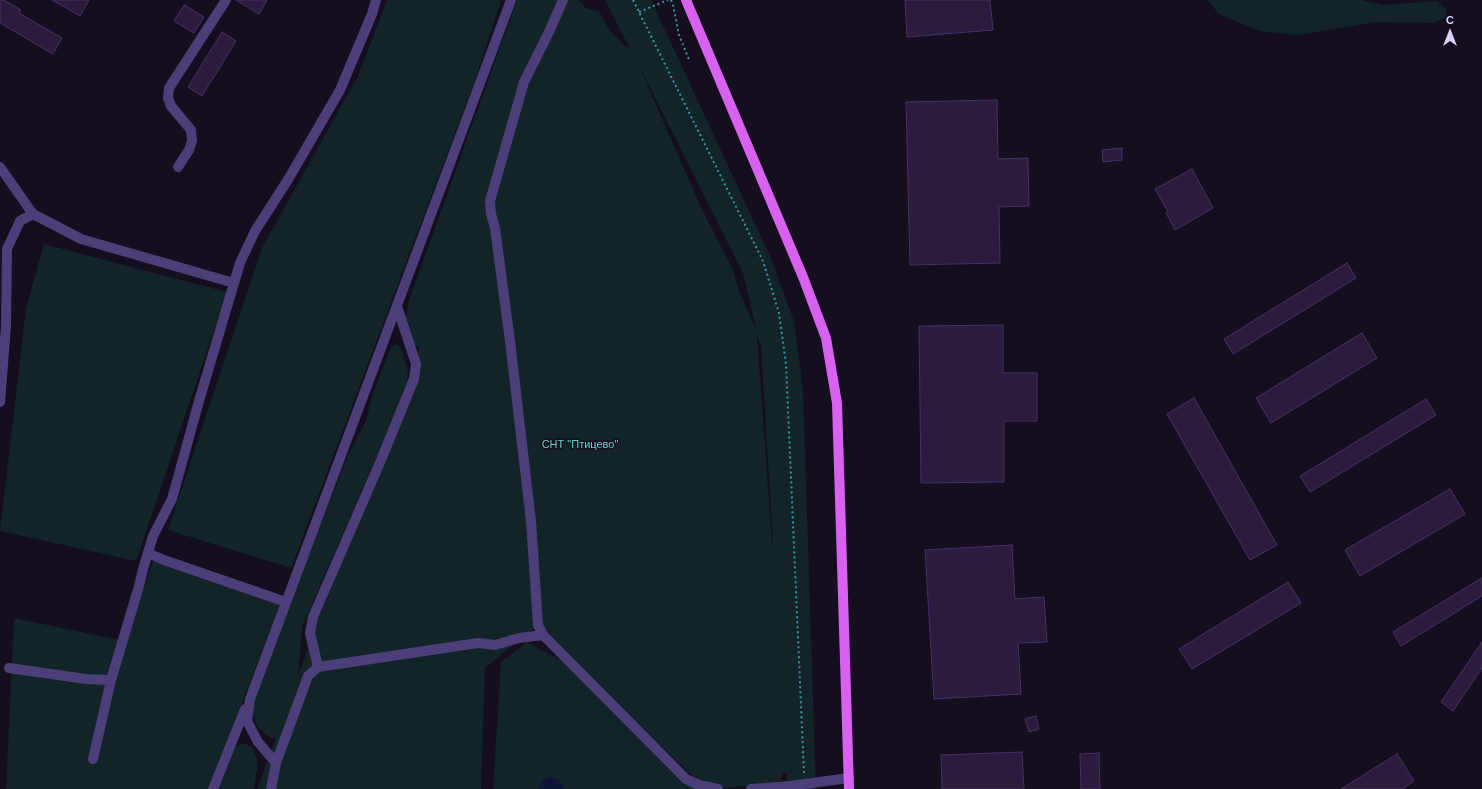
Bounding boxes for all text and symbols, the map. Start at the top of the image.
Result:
north arrow [1430,12,1470,52]
text: С [1446,14,1454,26]
park label: СНТ "Птицево" [542,438,618,452]

